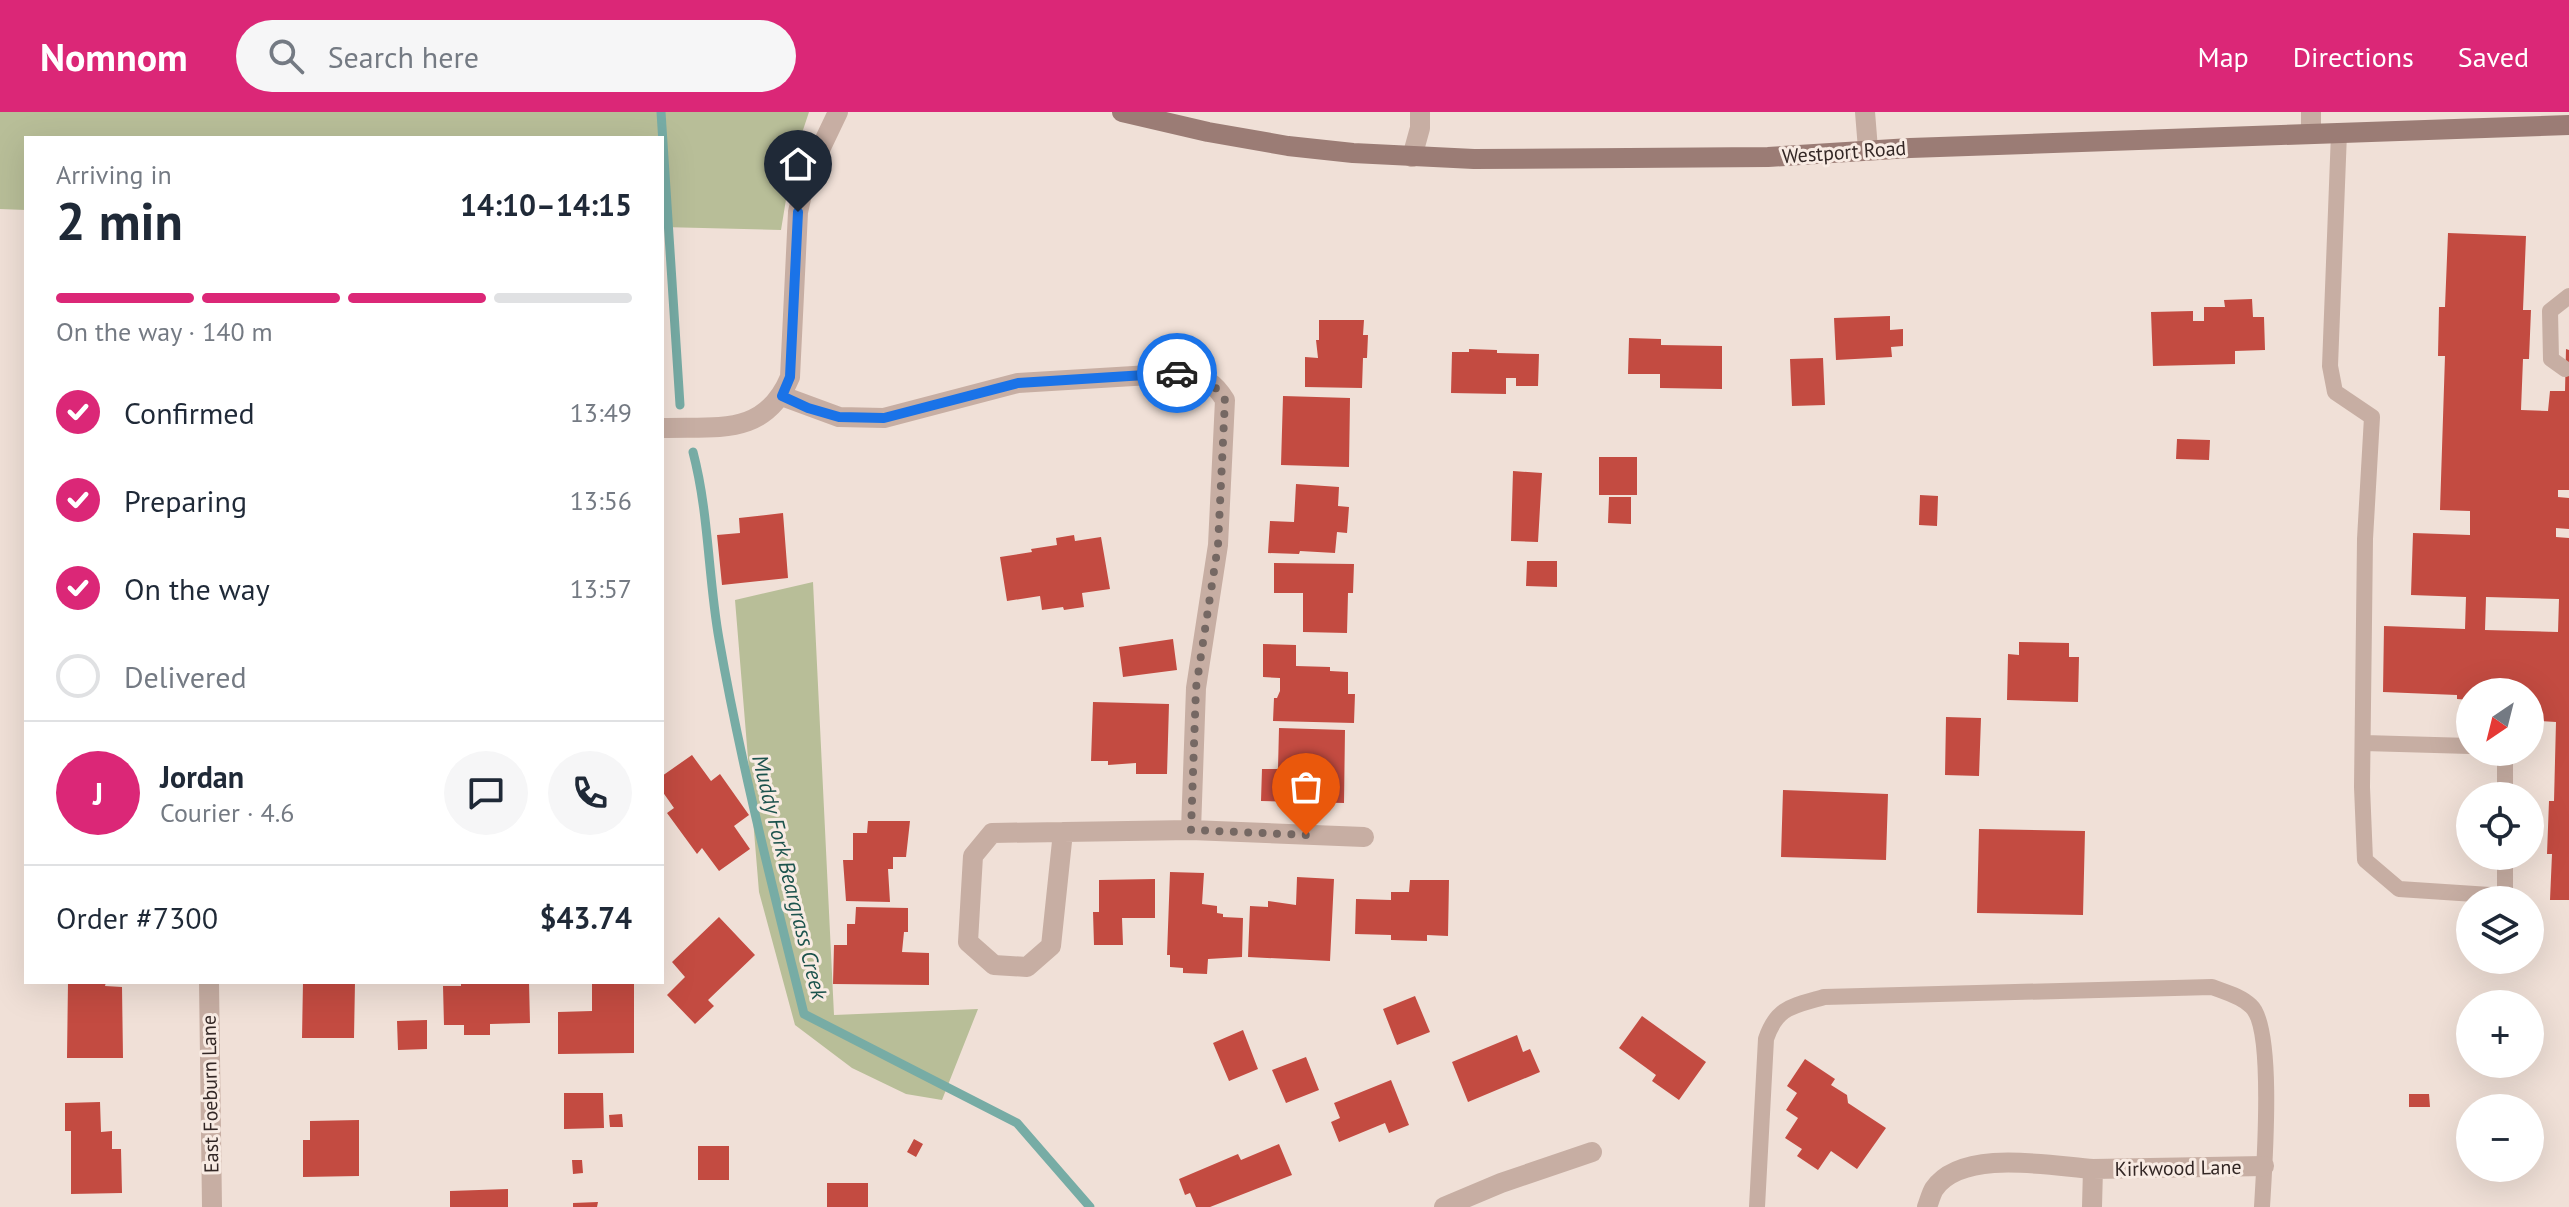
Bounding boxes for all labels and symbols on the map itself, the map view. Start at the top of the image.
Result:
pin [764,130,832,212]
street label: Westport Road [1781,135,1907,169]
courier [1137,333,1217,413]
north arrow [2456,678,2544,766]
water label: Muddy Fork Beargrass Creek [746,752,834,1003]
pin [1272,753,1340,835]
street label: East Foeburn Lane [196,1015,224,1173]
street label: Kirkwood Lane [2114,1154,2242,1182]

